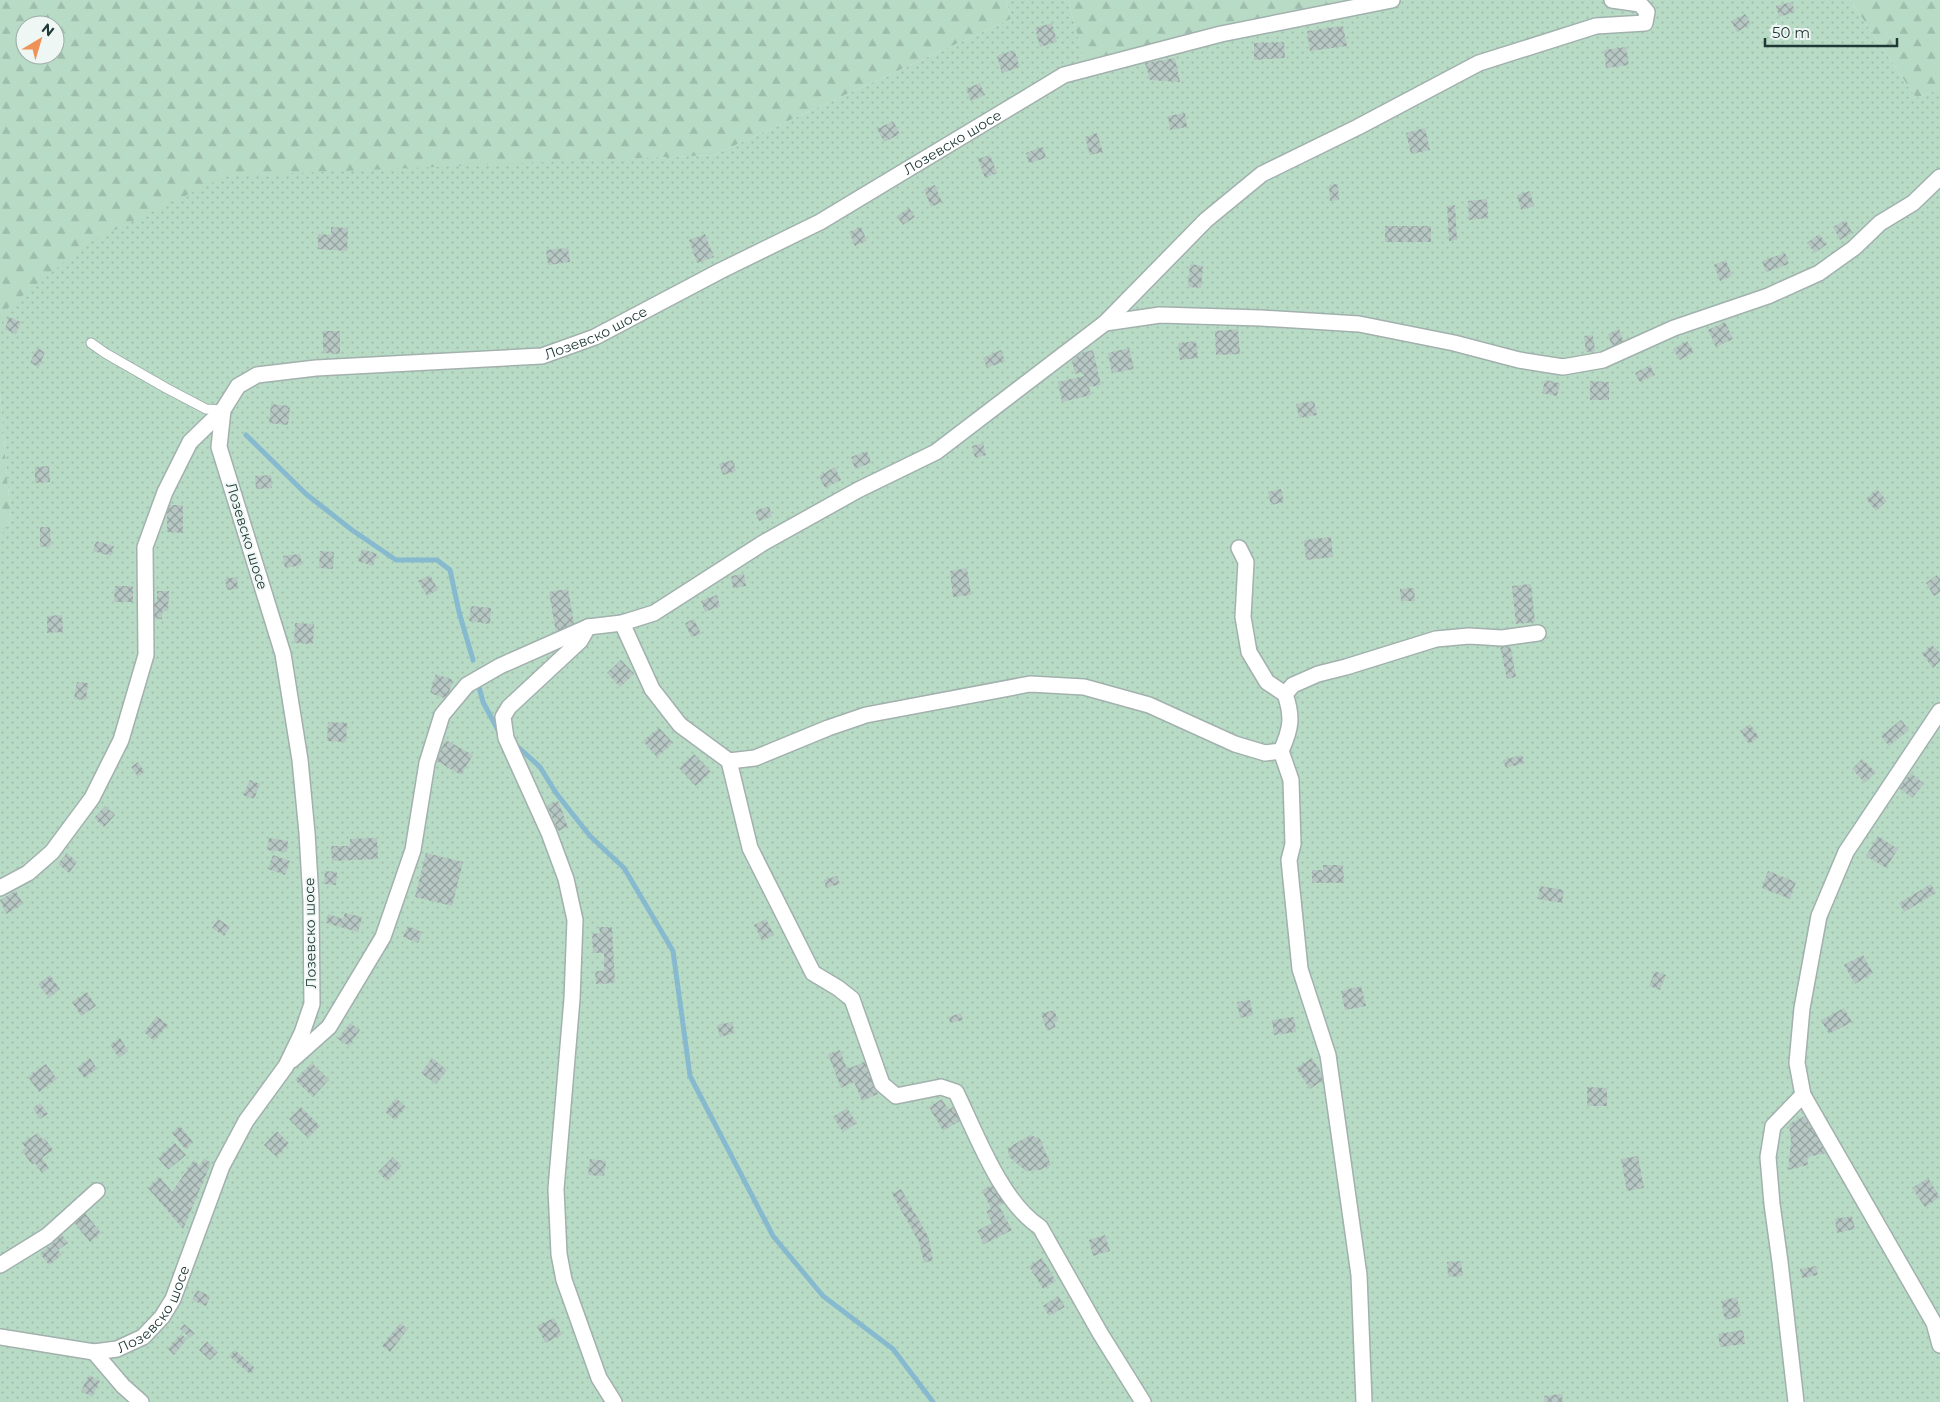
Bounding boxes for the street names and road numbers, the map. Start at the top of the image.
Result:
street label: Лозевско шосе [900,106,1005,179]
street label: Лозевско шосе [542,302,650,363]
street label: Лозевско шосе [222,480,272,592]
street label: Лозевско шосе [300,877,320,989]
street label: Лозевско шосе [114,1263,194,1357]

